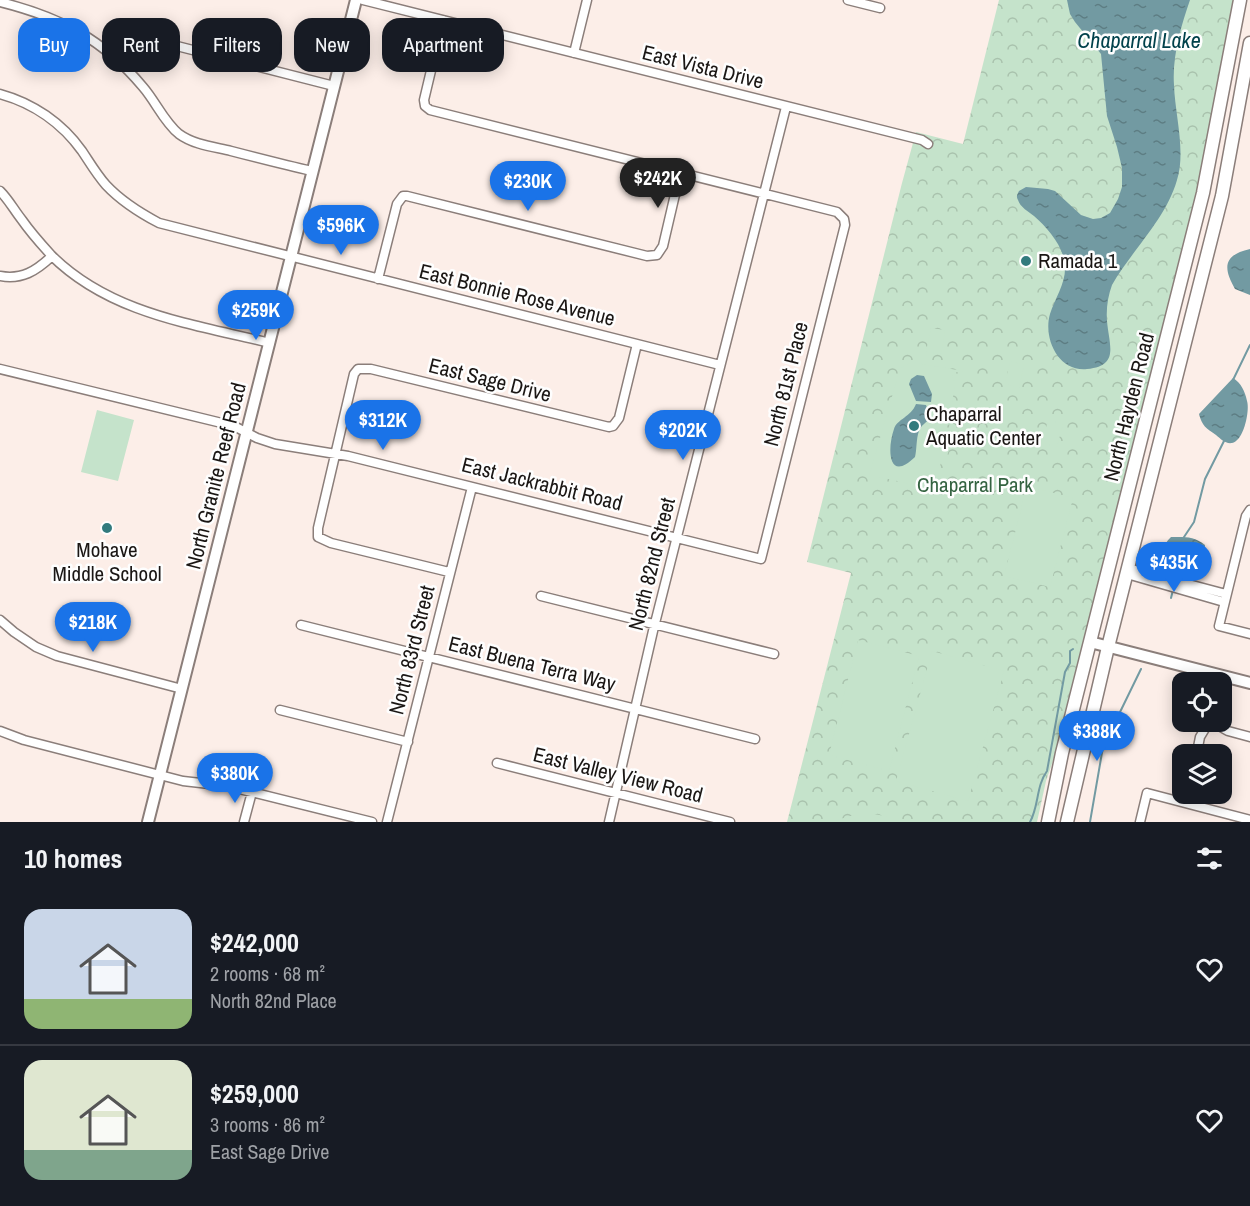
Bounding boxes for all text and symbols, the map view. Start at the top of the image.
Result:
chip: Buy [18,18,90,72]
chip: Rent [102,18,180,72]
chip: Filters [192,18,282,72]
chip: New [294,18,370,72]
chip: Apartment [382,18,504,72]
water label: Chaparral Lake [1077,25,1201,55]
street label: East Vista Drive [639,37,767,96]
pin: $242K [616,158,700,209]
pin: $230K [486,161,570,212]
text: $242K [634,164,682,191]
text: $230K [504,167,552,194]
pin: $596K [299,205,383,256]
text: $596K [317,211,365,238]
place label: Ramada 1 [1038,246,1118,275]
marker: Ramada 1 [1019,254,1033,268]
street label: East Bonnie Rose Avenue [416,256,618,333]
pin: $259K [214,290,298,341]
text: $259K [232,296,280,323]
street label: North 81st Place [756,319,815,449]
street label: North Hayden Road [1096,330,1161,484]
street label: East Sage Drive [426,350,554,409]
street label: North Granite Reef Road [178,379,253,572]
place label: Chaparral Aquatic Center [925,399,1041,452]
pin: $312K [341,400,425,451]
text: $312K [359,406,407,433]
pin: $202K [641,410,725,461]
text: $202K [659,416,707,443]
marker: Chaparral Aquatic Center [907,419,921,433]
street label: East Jackrabbit Road [459,450,626,517]
park label: Chaparral Park [917,470,1033,499]
street label: North 82nd Street [621,494,682,633]
marker: Mohave Middle School [100,521,114,535]
place label: Mohave Middle School [52,535,162,588]
pin: $435K [1132,542,1216,593]
text: $435K [1150,548,1198,575]
street label: North 83rd Street [381,582,442,717]
pin: $218K [51,602,135,653]
text: $218K [69,608,117,635]
street label: East Buena Terra Way [445,629,619,698]
map controls [1172,672,1232,804]
button: locate [1172,672,1232,732]
pin: $388K [1055,711,1139,762]
text: $388K [1073,717,1121,744]
street label: East Valley View Road [530,739,706,810]
button: layers [1172,744,1232,804]
pin: $380K [193,753,277,804]
text: $380K [211,759,259,786]
text: 10 homes [24,841,122,876]
icon: filters [1193,842,1226,875]
text: $242,000 [210,925,299,960]
icon: home [72,933,144,1005]
icon: heart [1193,953,1226,986]
text: 2 rooms · 68 m² [210,960,325,987]
text: North 82nd Place [210,987,337,1014]
text: $259,000 [210,1076,299,1111]
icon: home [72,1084,144,1156]
icon: heart [1193,1104,1226,1137]
text: 3 rooms · 86 m² [210,1111,325,1138]
text: East Sage Drive [210,1138,329,1165]

